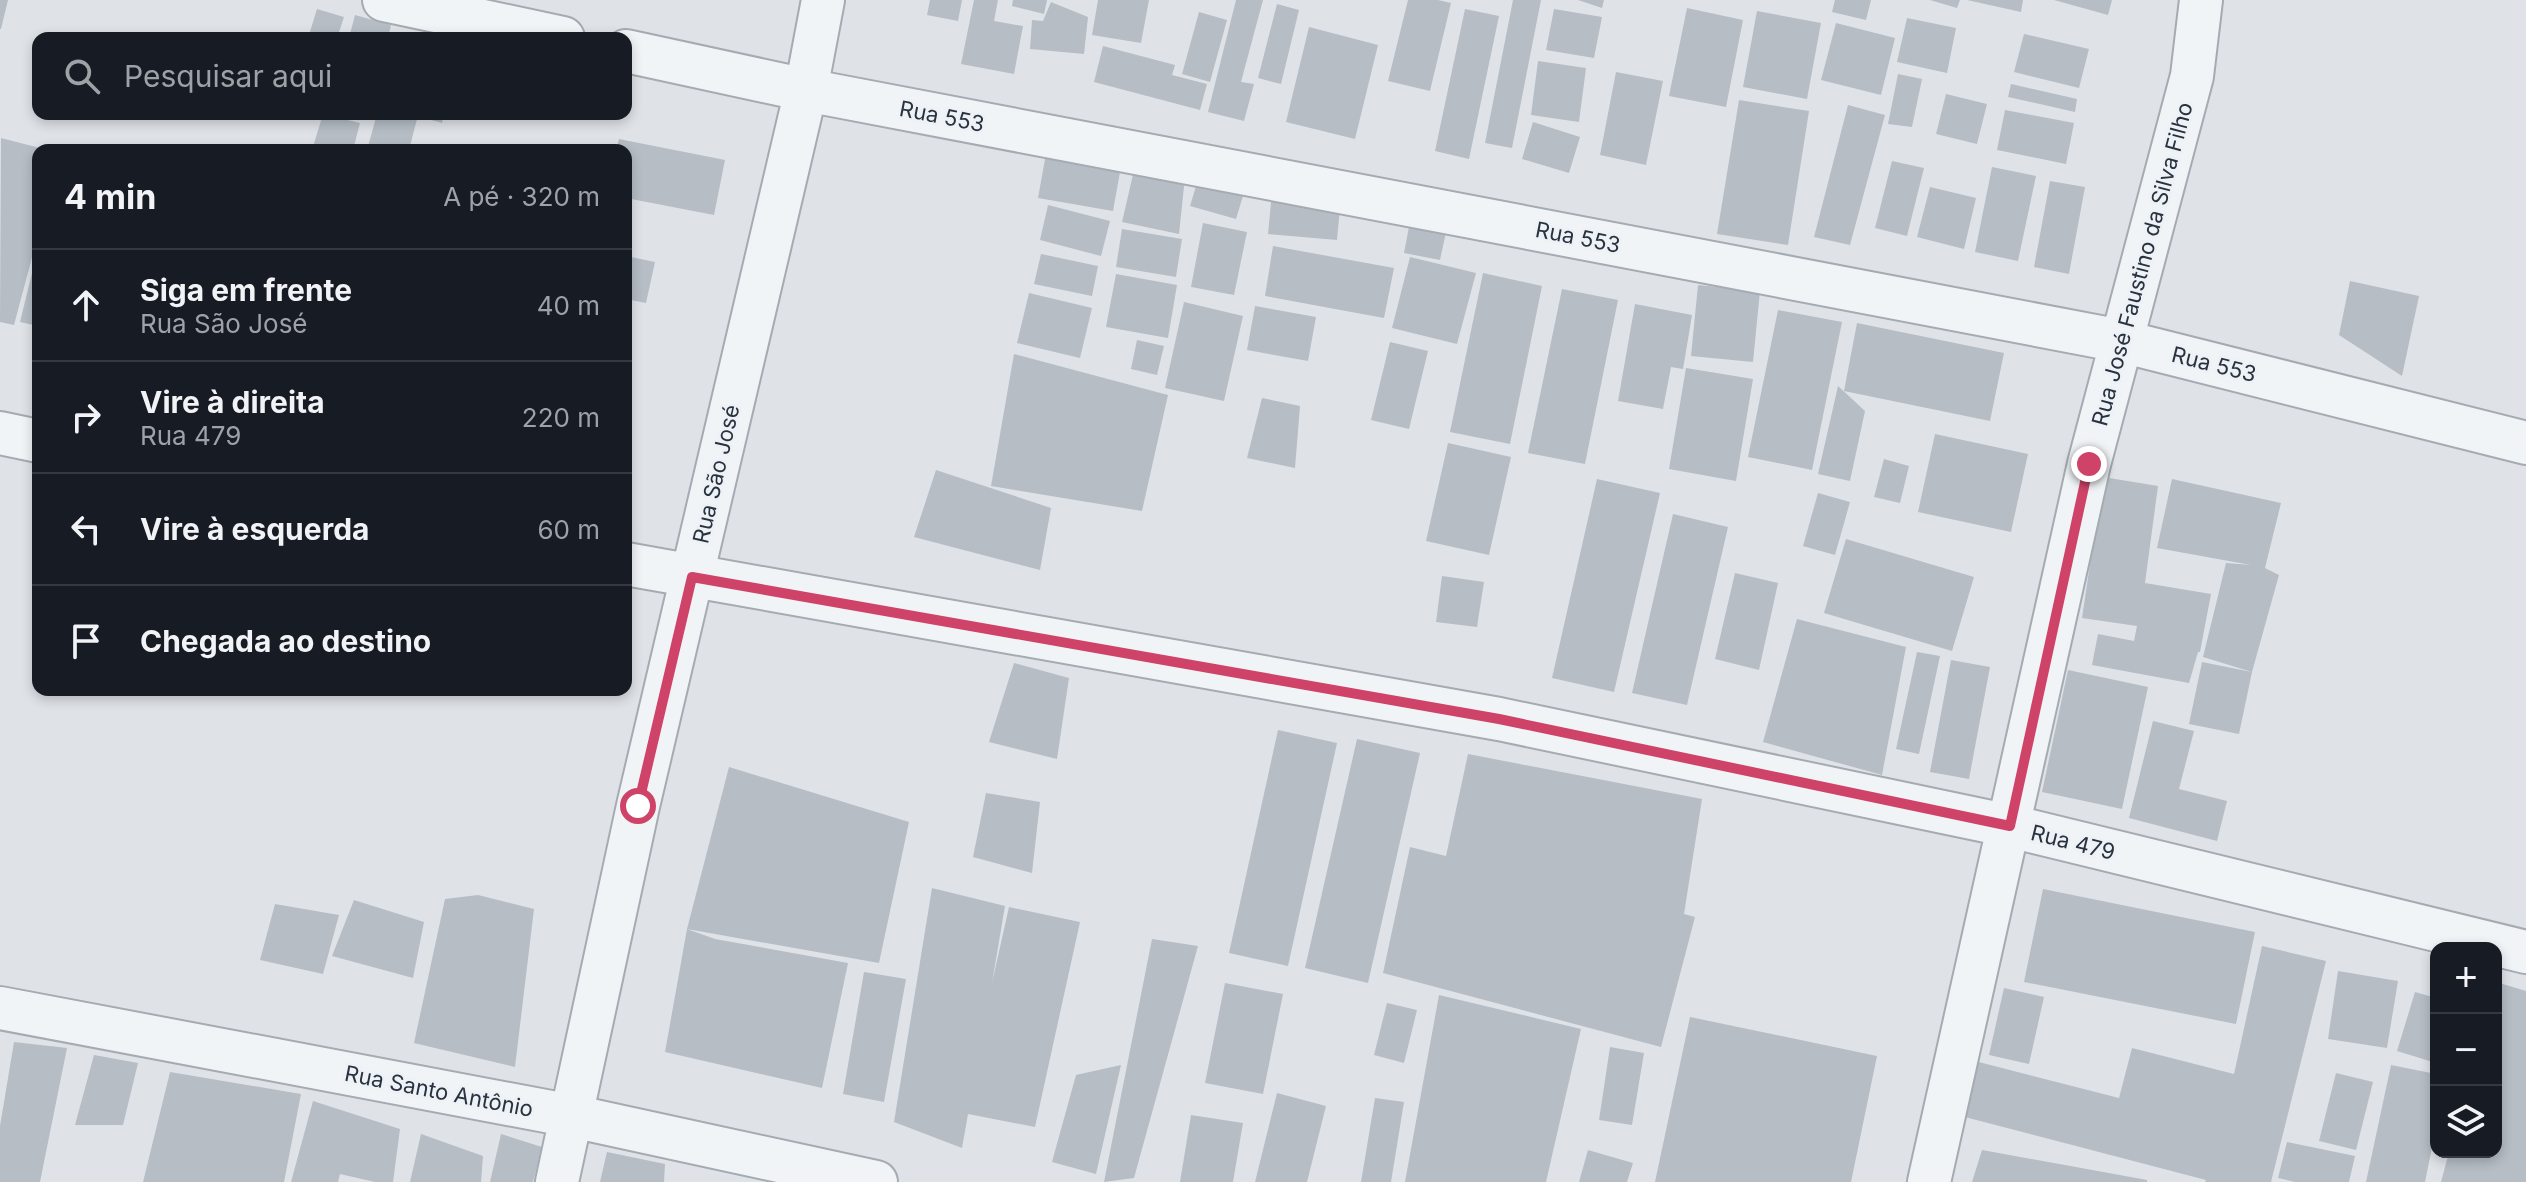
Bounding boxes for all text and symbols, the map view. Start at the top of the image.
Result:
search box [32,32,632,120]
icon: search [60,54,104,98]
text: Pesquisar aqui [124,58,332,94]
street label: Rua 553 [897,95,987,137]
street label: Rua José Faustino da Silva Filho [2086,99,2198,429]
text: 4 min [64,176,156,217]
text: A pé · 320 m [443,181,600,212]
street label: Rua 553 [1533,216,1623,258]
text: Siga em frente [140,272,352,308]
icon: ahead [64,283,108,327]
text: 40 m [537,290,600,321]
text: Rua São José [140,308,308,339]
street label: Rua 553 [2169,341,2259,387]
text: Vire à direita [140,384,325,420]
icon: right [64,395,108,439]
text: 220 m [522,402,600,433]
street label: Rua São José [687,402,745,546]
text: Rua 479 [140,420,241,451]
route end [2071,446,2107,482]
icon: left [64,507,108,551]
text: Vire à esquerda [140,511,369,547]
text: 60 m [537,514,600,545]
icon: arrive [64,619,108,663]
text: Chegada ao destino [140,623,431,659]
route start [620,788,656,824]
street label: Rua 479 [2028,819,2118,865]
map controls [2430,942,2502,1158]
button: + [2430,942,2502,1014]
button: − [2430,1014,2502,1086]
street label: Rua Santo Antônio [343,1060,535,1122]
button: layers [2430,1086,2502,1158]

